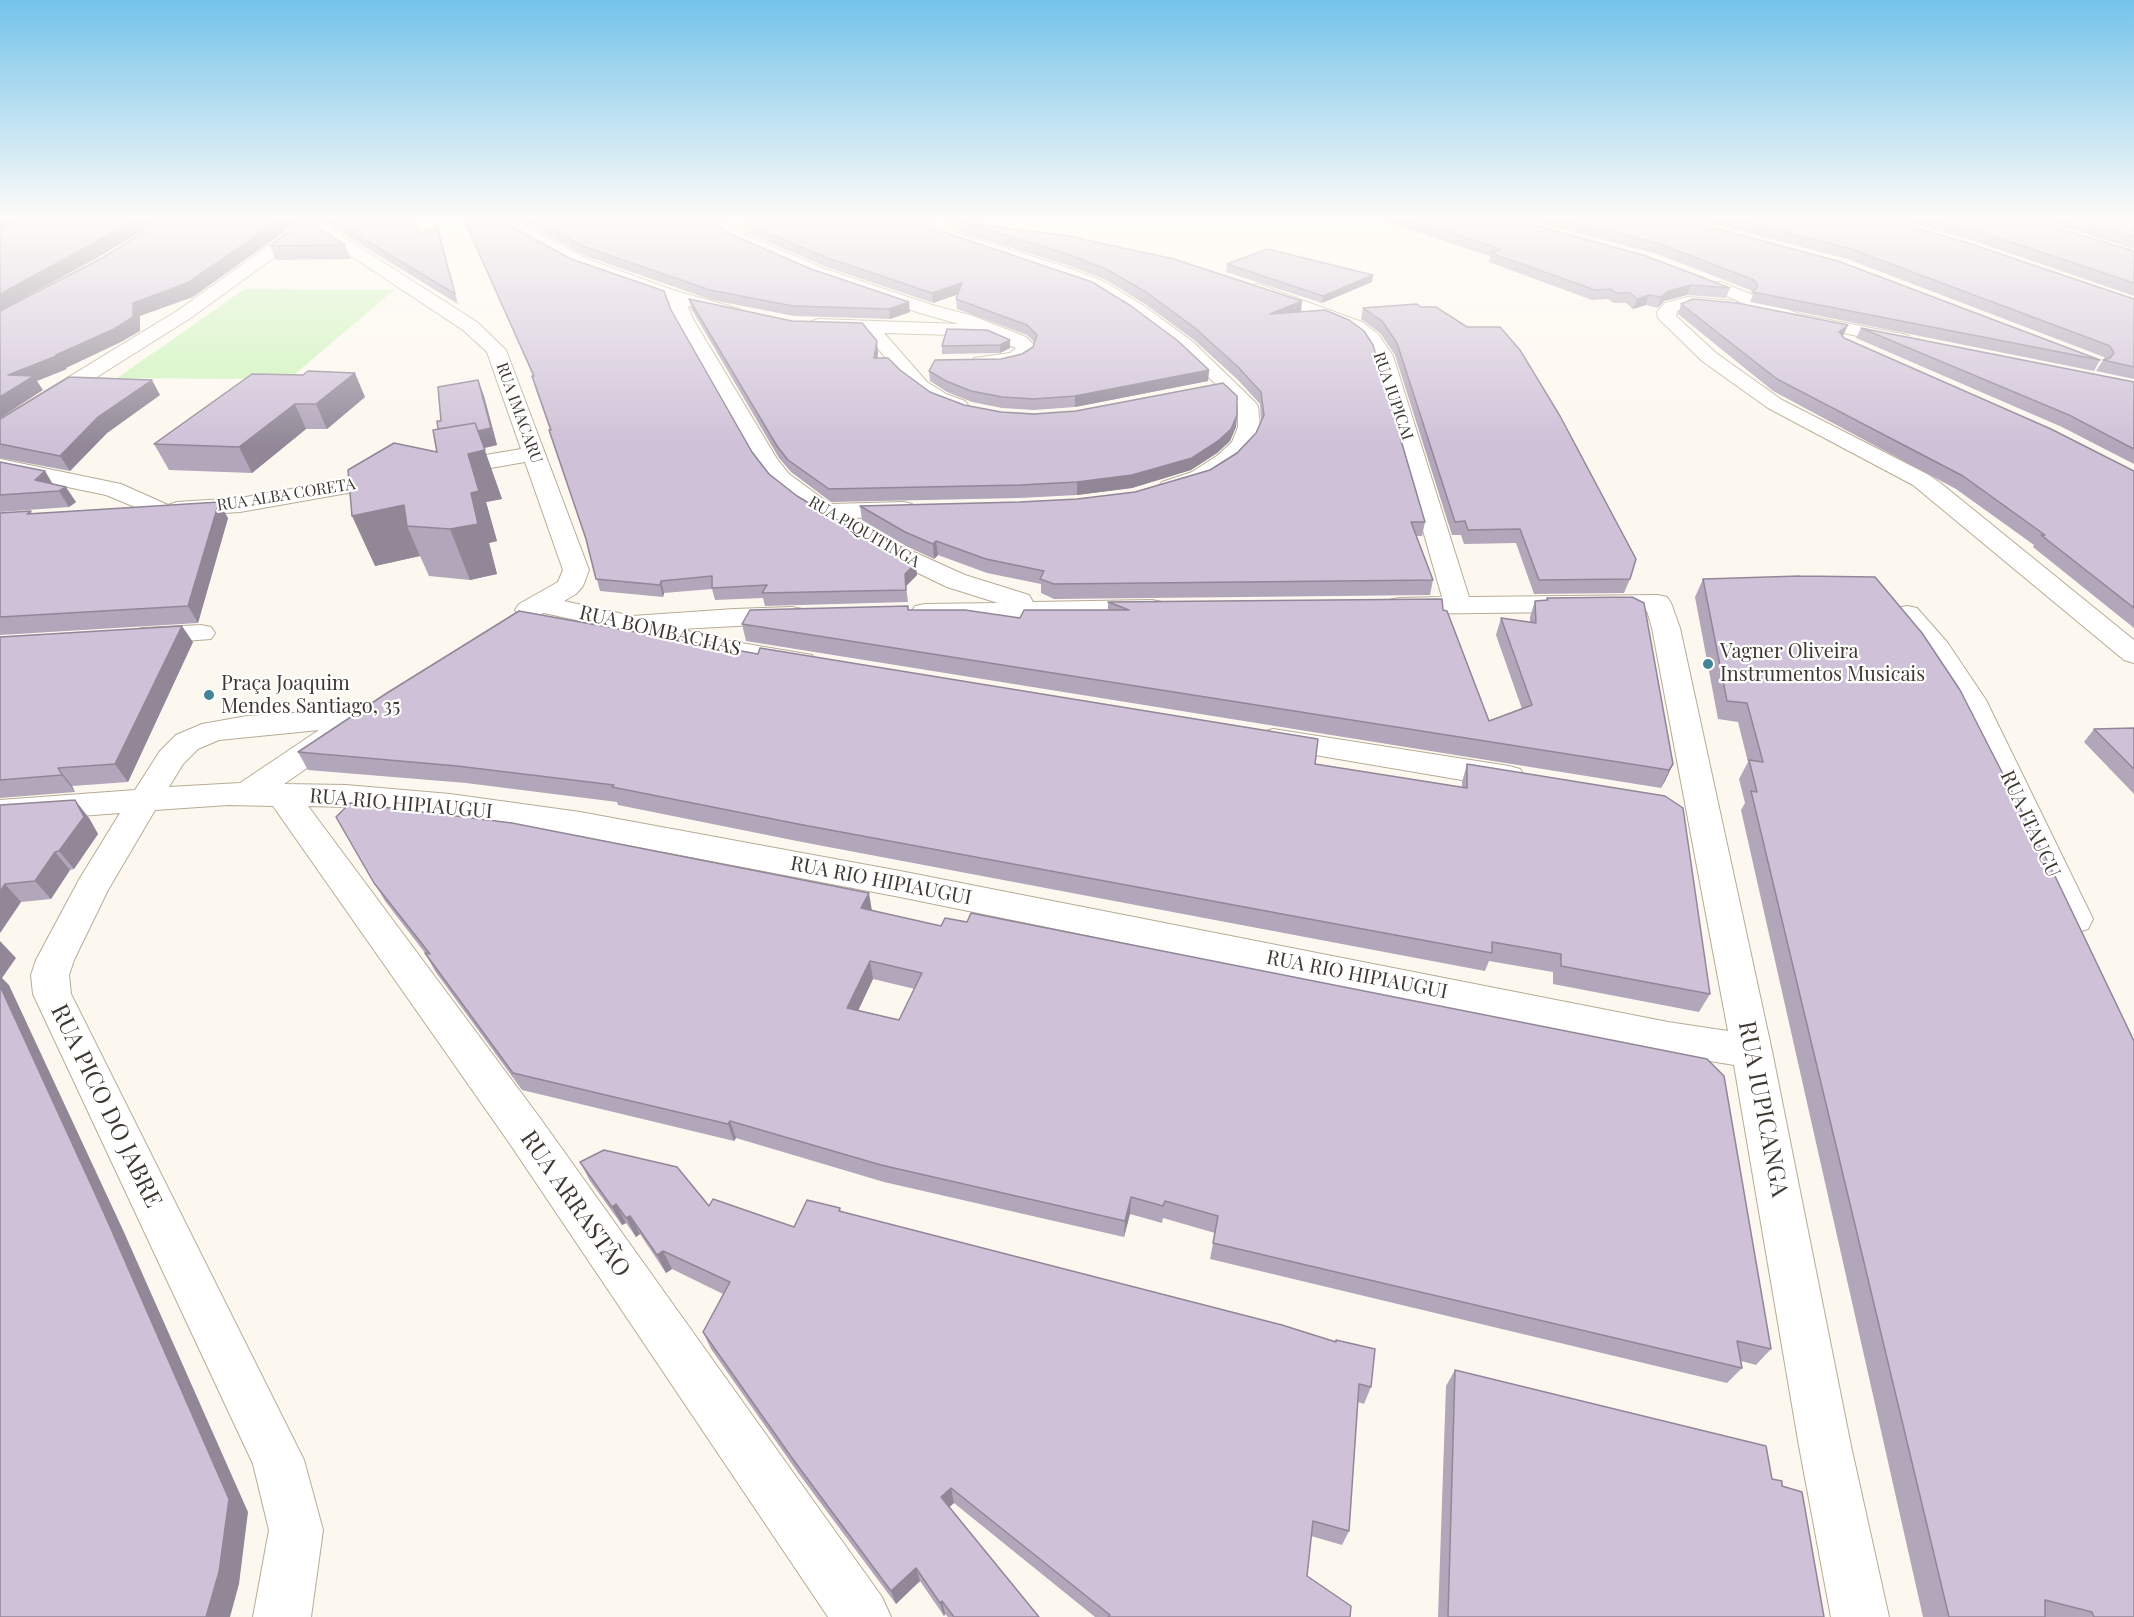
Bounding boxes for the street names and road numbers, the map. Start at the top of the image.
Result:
street label: RUA IUPICAI [1369,349,1417,443]
street label: RUA IMACARU [492,360,546,466]
street label: RUA ALBA CORETA [215,475,357,515]
street label: RUA PIQUITINGA [805,492,923,572]
street label: RUA BOMBACHAS [577,601,743,661]
street label: RUA ITAUCU [1995,767,2065,881]
street label: RUA RIO HIPIAUGUI [308,784,494,824]
street label: RUA RIO HIPIAUGUI [788,852,974,910]
street label: RUA RIO HIPIAUGUI [1264,946,1450,1004]
street label: RUA PICO DO JABRE [44,1000,168,1212]
street label: RUA IUPICANGA [1732,1019,1794,1199]
street label: RUA ARRASTÃO [514,1125,636,1283]

